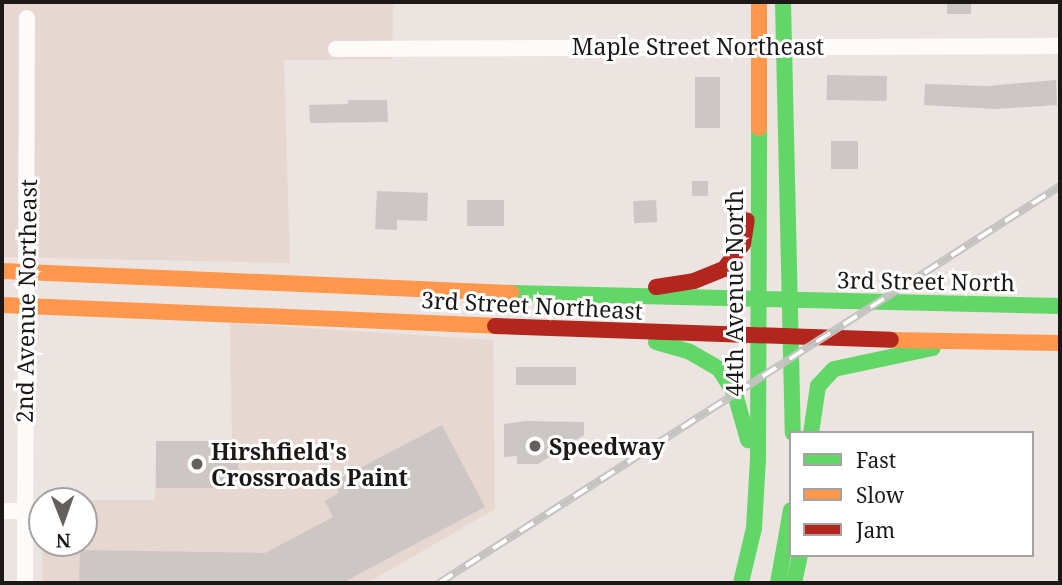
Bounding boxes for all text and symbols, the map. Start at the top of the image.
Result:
street label: Maple Street Northeast [572,32,824,60]
street label: 2nd Avenue Northeast [10,179,42,423]
street label: 44th Avenue North [720,190,748,396]
street label: 3rd Street North [837,266,1015,296]
street label: 3rd Street Northeast [420,285,644,325]
legend [789,431,1034,557]
place label: Speedway [549,432,665,460]
place label: Hirshfield's Crossroads Paint [211,437,408,491]
marker: Speedway [527,438,543,454]
text: Fast [856,446,896,474]
marker: Hirshfield's Crossroads Paint [189,456,205,472]
text: Slow [856,481,904,509]
north arrow [28,487,98,557]
text: Jam [856,516,895,544]
text: N [56,528,71,554]

